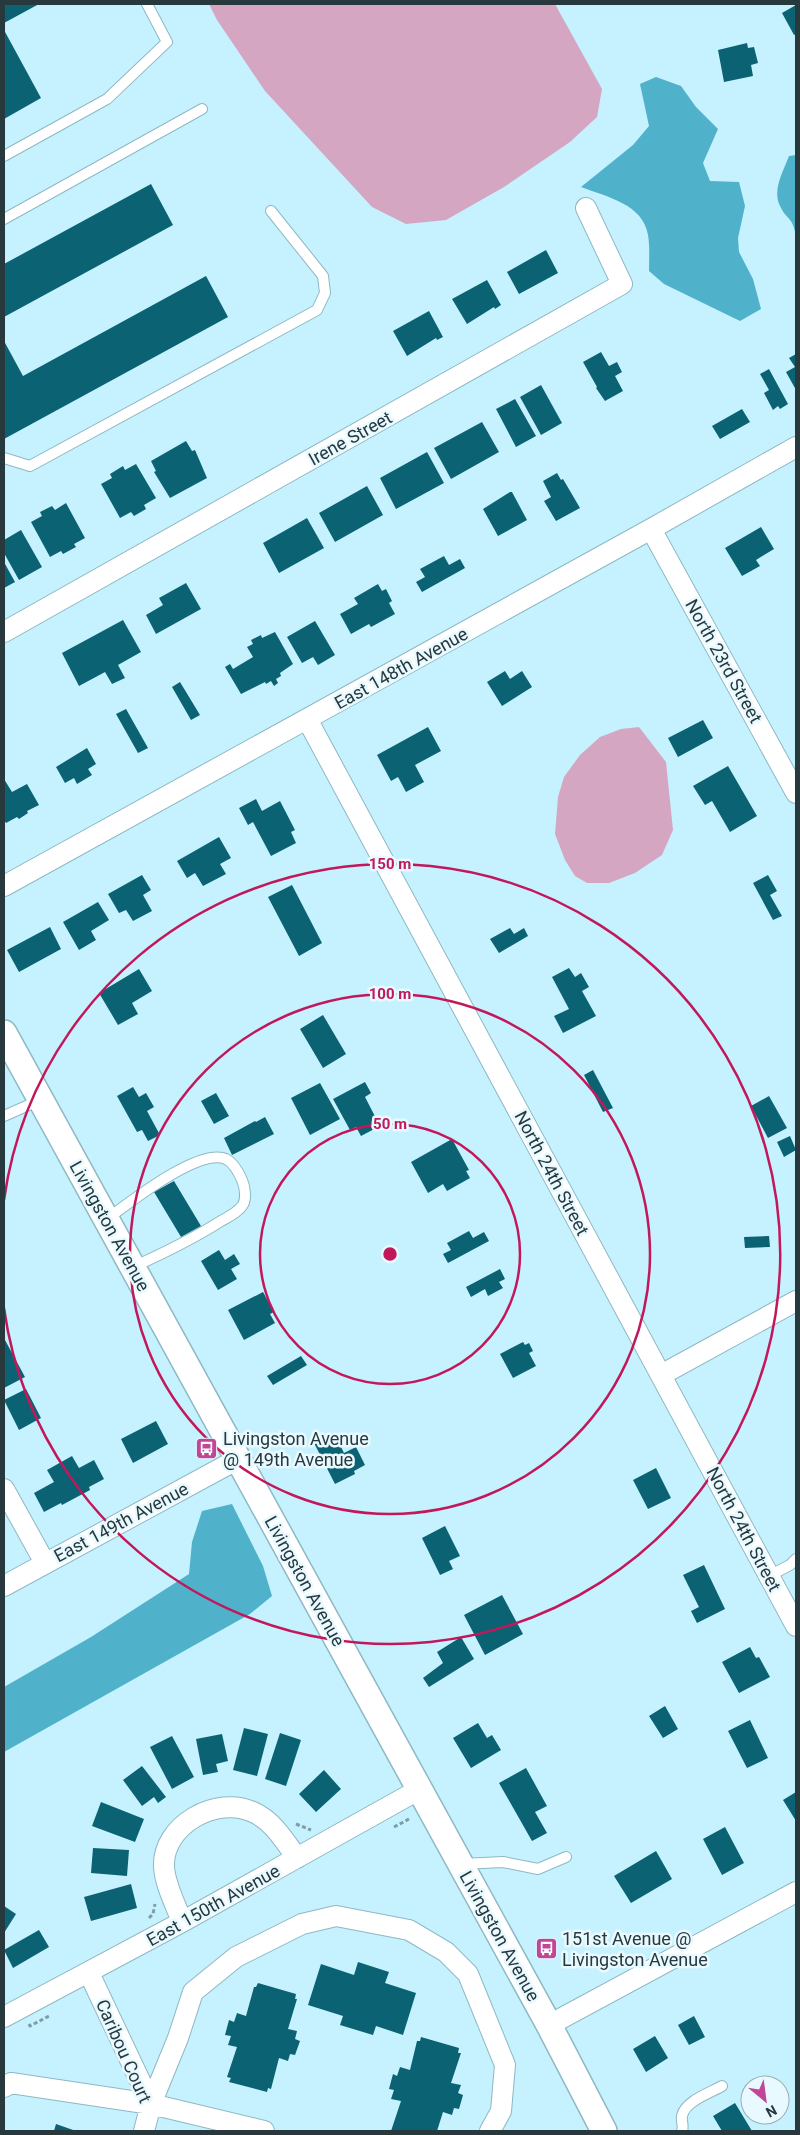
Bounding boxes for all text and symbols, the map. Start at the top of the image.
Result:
street label: Irene Street [305,407,395,469]
street label: North 23rd Street [681,595,767,727]
street label: East 148th Avenue [331,623,471,713]
text: 150 m [369,855,411,873]
text: 100 m [369,985,411,1003]
street label: North 24th Street [510,1107,594,1239]
text: 50 m [373,1115,407,1133]
street label: Livingston Avenue [65,1157,155,1295]
centre of rings [381,1245,399,1263]
place label: Livingston Avenue @ 149th Avenue [223,1428,369,1470]
bus stop icon: Livingston Avenue @ 149th Avenue [195,1436,219,1460]
street label: North 24th Street [702,1463,786,1595]
street label: East 149th Avenue [50,1478,192,1566]
street label: Livingston Avenue [260,1512,350,1650]
street label: East 150th Avenue [143,1860,283,1950]
street label: Livingston Avenue [455,1867,545,2005]
place label: 151st Avenue @ Livingston Avenue [562,1928,708,1970]
bus stop icon: 151st Avenue @ Livingston Avenue [534,1936,558,1960]
street label: Caribou Court [92,1996,156,2106]
north arrow [740,2075,790,2125]
text: N [763,2102,780,2121]

